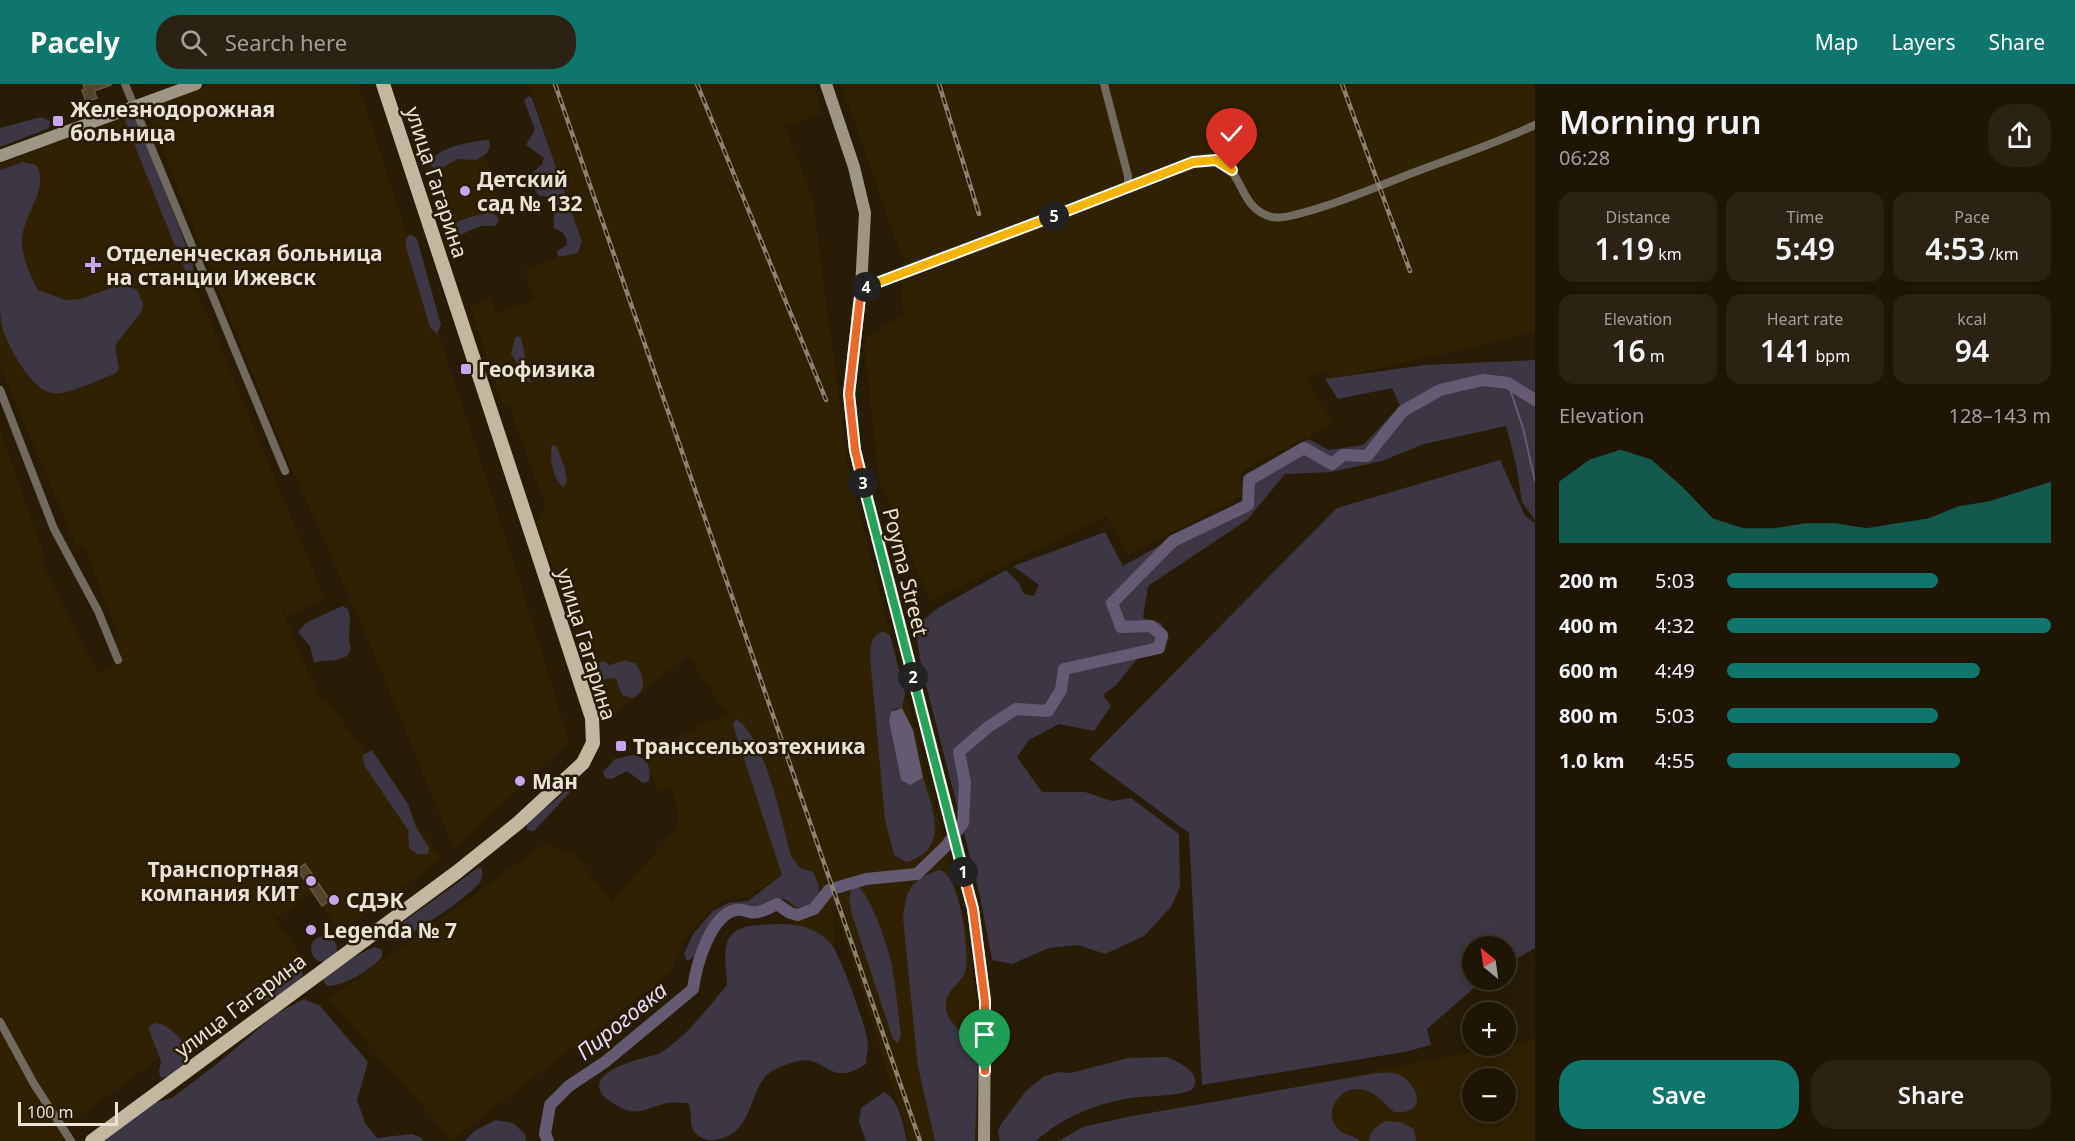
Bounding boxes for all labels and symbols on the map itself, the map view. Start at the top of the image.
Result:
place label: Железнодорожная больница [70,95,275,147]
street label: улица Гагарина [399,103,475,261]
pin [1206,108,1257,170]
marker: Железнодорожная больница [51,114,65,128]
place label: Детский сад № 132 [477,165,582,217]
marker: Детский сад № 132 [458,184,472,198]
pin: 5 [1039,201,1069,231]
place label: Отделенческая больница на станции Ижевск [106,239,382,291]
marker: Отделенческая больница на станции Ижевск [84,256,102,274]
pin: 4 [851,272,881,302]
place label: Геофизика [478,355,595,383]
marker: Геофизика [459,362,473,376]
pin: 3 [848,468,878,498]
street label: Poyma Street [877,505,936,639]
street label: улица Гагарина [551,564,623,724]
pin: 2 [898,662,928,692]
place label: Транссельхозтехника [633,732,866,760]
marker: Транссельхозтехника [614,739,628,753]
place label: Ман [532,767,578,795]
marker: Ман [513,774,527,788]
place label: Транспортная компания КИТ [140,855,299,907]
pin: 1 [948,857,978,887]
marker: Транспортная компания КИТ [304,874,318,888]
place label: СДЭК [346,886,405,914]
marker: СДЭК [327,893,341,907]
place label: Legenda № 7 [323,916,457,944]
marker: Legenda № 7 [304,923,318,937]
north arrow [1462,936,1516,990]
street label: улица Гагарина [169,946,311,1064]
water label: Пироговка [569,974,673,1066]
pin [959,1009,1010,1071]
scale bar [18,1099,118,1126]

